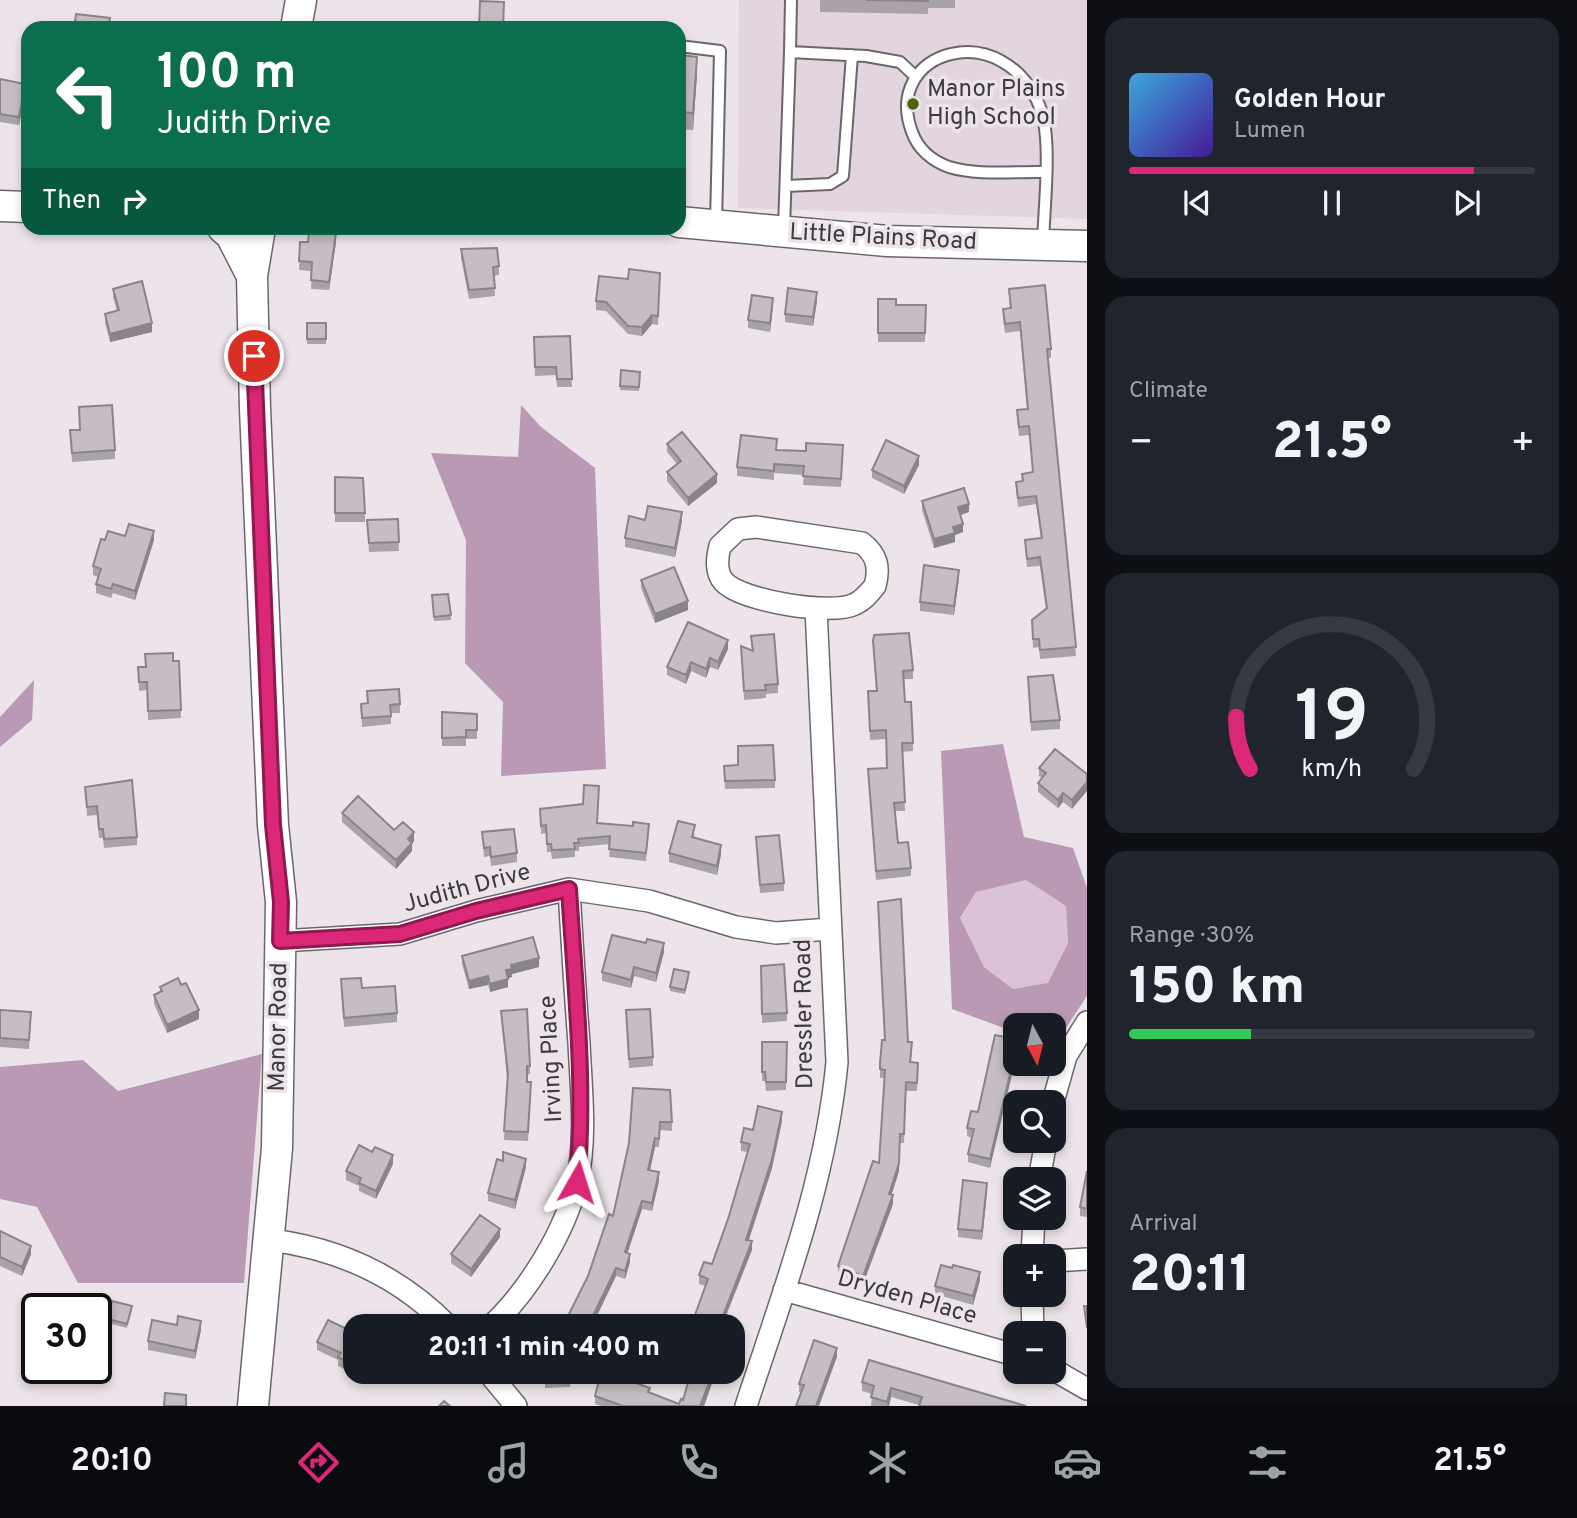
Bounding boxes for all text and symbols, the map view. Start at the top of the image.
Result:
text: 100 m [157,44,296,106]
icon: left [42,49,133,140]
place label: Manor Plains High School [927,75,1066,133]
text: Golden Hour [1234,84,1385,117]
marker: Manor Plains High School [905,96,921,112]
text: Judith Drive [157,105,331,145]
text: Lumen [1234,117,1305,146]
icon: right [115,182,153,220]
icon: previous [1178,184,1216,222]
icon: pause [1313,184,1351,222]
icon: next [1448,184,1486,222]
text: Then [42,185,101,218]
street label: Little Plains Road [788,218,978,258]
pin [224,326,284,386]
icon: arrive [235,337,273,375]
text: Climate [1129,377,1208,406]
text: 21.5° [1272,411,1392,477]
text: − [1129,420,1154,469]
text: + [1510,420,1535,469]
text: 19 [1295,675,1369,767]
text: km/h [1302,754,1362,786]
street label: Judith Drive [400,858,534,920]
text: Range · 30% [1129,922,1254,951]
street label: Dressler Road [789,939,821,1089]
text: 150 km [1129,956,1305,1022]
street label: Manor Road [263,962,295,1092]
street label: Irving Place [534,995,570,1123]
north arrow [1003,1013,1066,1076]
map controls [1003,1013,1066,1384]
button: search [1003,1090,1066,1153]
position arrow [540,1145,614,1219]
button: layers [1003,1167,1066,1230]
text: Arrival [1129,1210,1198,1239]
button: + [1003,1244,1066,1307]
text: 20:11 [1129,1244,1251,1310]
street label: Dryden Place [834,1264,980,1332]
speed limit sign: 30 [21,1293,112,1384]
button: − [1003,1321,1066,1384]
text: 20:11 · 1 min · 400 m [428,1332,660,1365]
icon: directions [294,1438,343,1487]
icon: music [484,1438,533,1487]
icon: phone [674,1438,723,1487]
icon: climate [863,1438,912,1487]
icon: car [1053,1438,1102,1487]
icon: filters [1243,1438,1292,1487]
text: 20:10 [70,1442,153,1482]
text: 21.5° [1433,1442,1506,1482]

